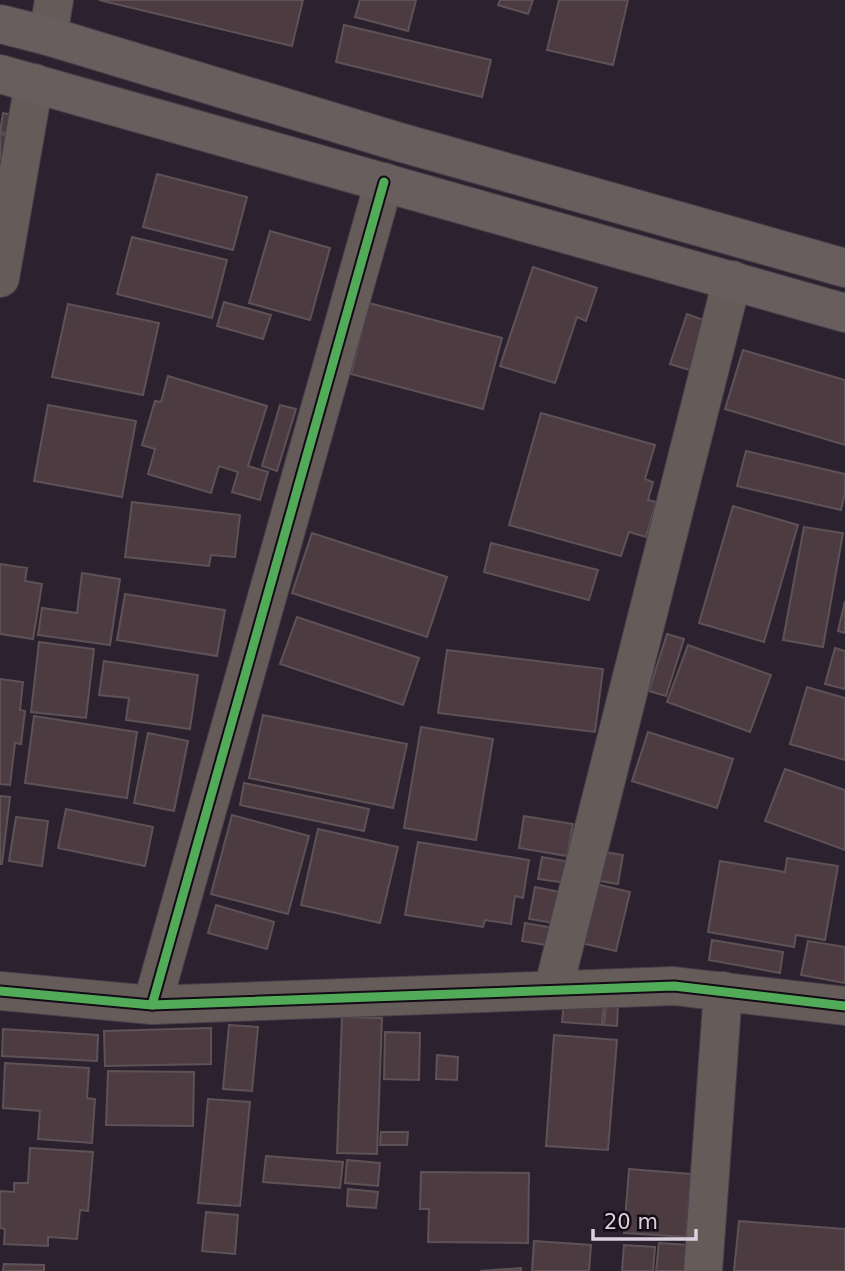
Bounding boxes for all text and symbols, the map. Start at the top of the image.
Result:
scale bar [593,1198,696,1242]
text: 20 m [604,1210,658,1234]

